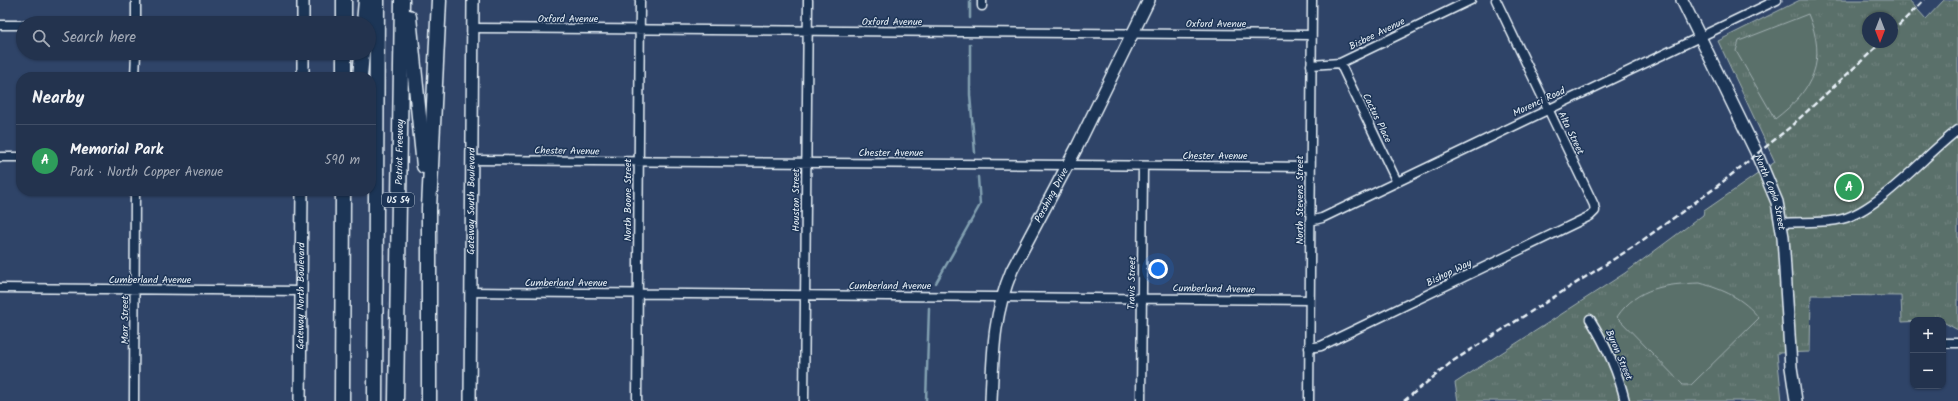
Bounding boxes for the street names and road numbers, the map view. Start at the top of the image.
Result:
street label: Oxford Avenue [538,11,599,27]
street label: Bisbee Avenue [1346,13,1408,54]
street label: Oxford Avenue [862,14,923,30]
street label: Oxford Avenue [1186,16,1247,32]
street label: Morenci Road [1510,82,1569,121]
street label: Cactus Place [1358,90,1396,146]
street label: Alta Street [1554,109,1588,157]
street label: Patriot Freeway [391,119,408,185]
street label: Chester Avenue [534,142,600,160]
street label: Chester Avenue [858,145,924,161]
street label: Gateway South Boulevard [463,146,480,255]
street label: Chester Avenue [1182,148,1248,164]
street label: North Copia Street [1750,152,1790,232]
street label: North Stevens Street [1292,155,1308,245]
street label: North Boone Street [620,159,636,241]
street label: Pershing Drive [1030,165,1073,226]
street label: Houston Street [788,168,804,232]
road number: US 54 [382,193,414,207]
street label: Gateway North Boulevard [292,241,310,350]
street label: Bishop Way [1424,255,1475,291]
street label: Travis Street [1124,256,1140,310]
street label: Cumberland Avenue [109,272,192,288]
street label: Cumberland Avenue [525,275,608,291]
street label: Cumberland Avenue [849,278,932,294]
street label: Cumberland Avenue [1172,280,1256,298]
street label: Marr Street [117,296,133,344]
street label: Byron Street [1601,327,1637,383]

